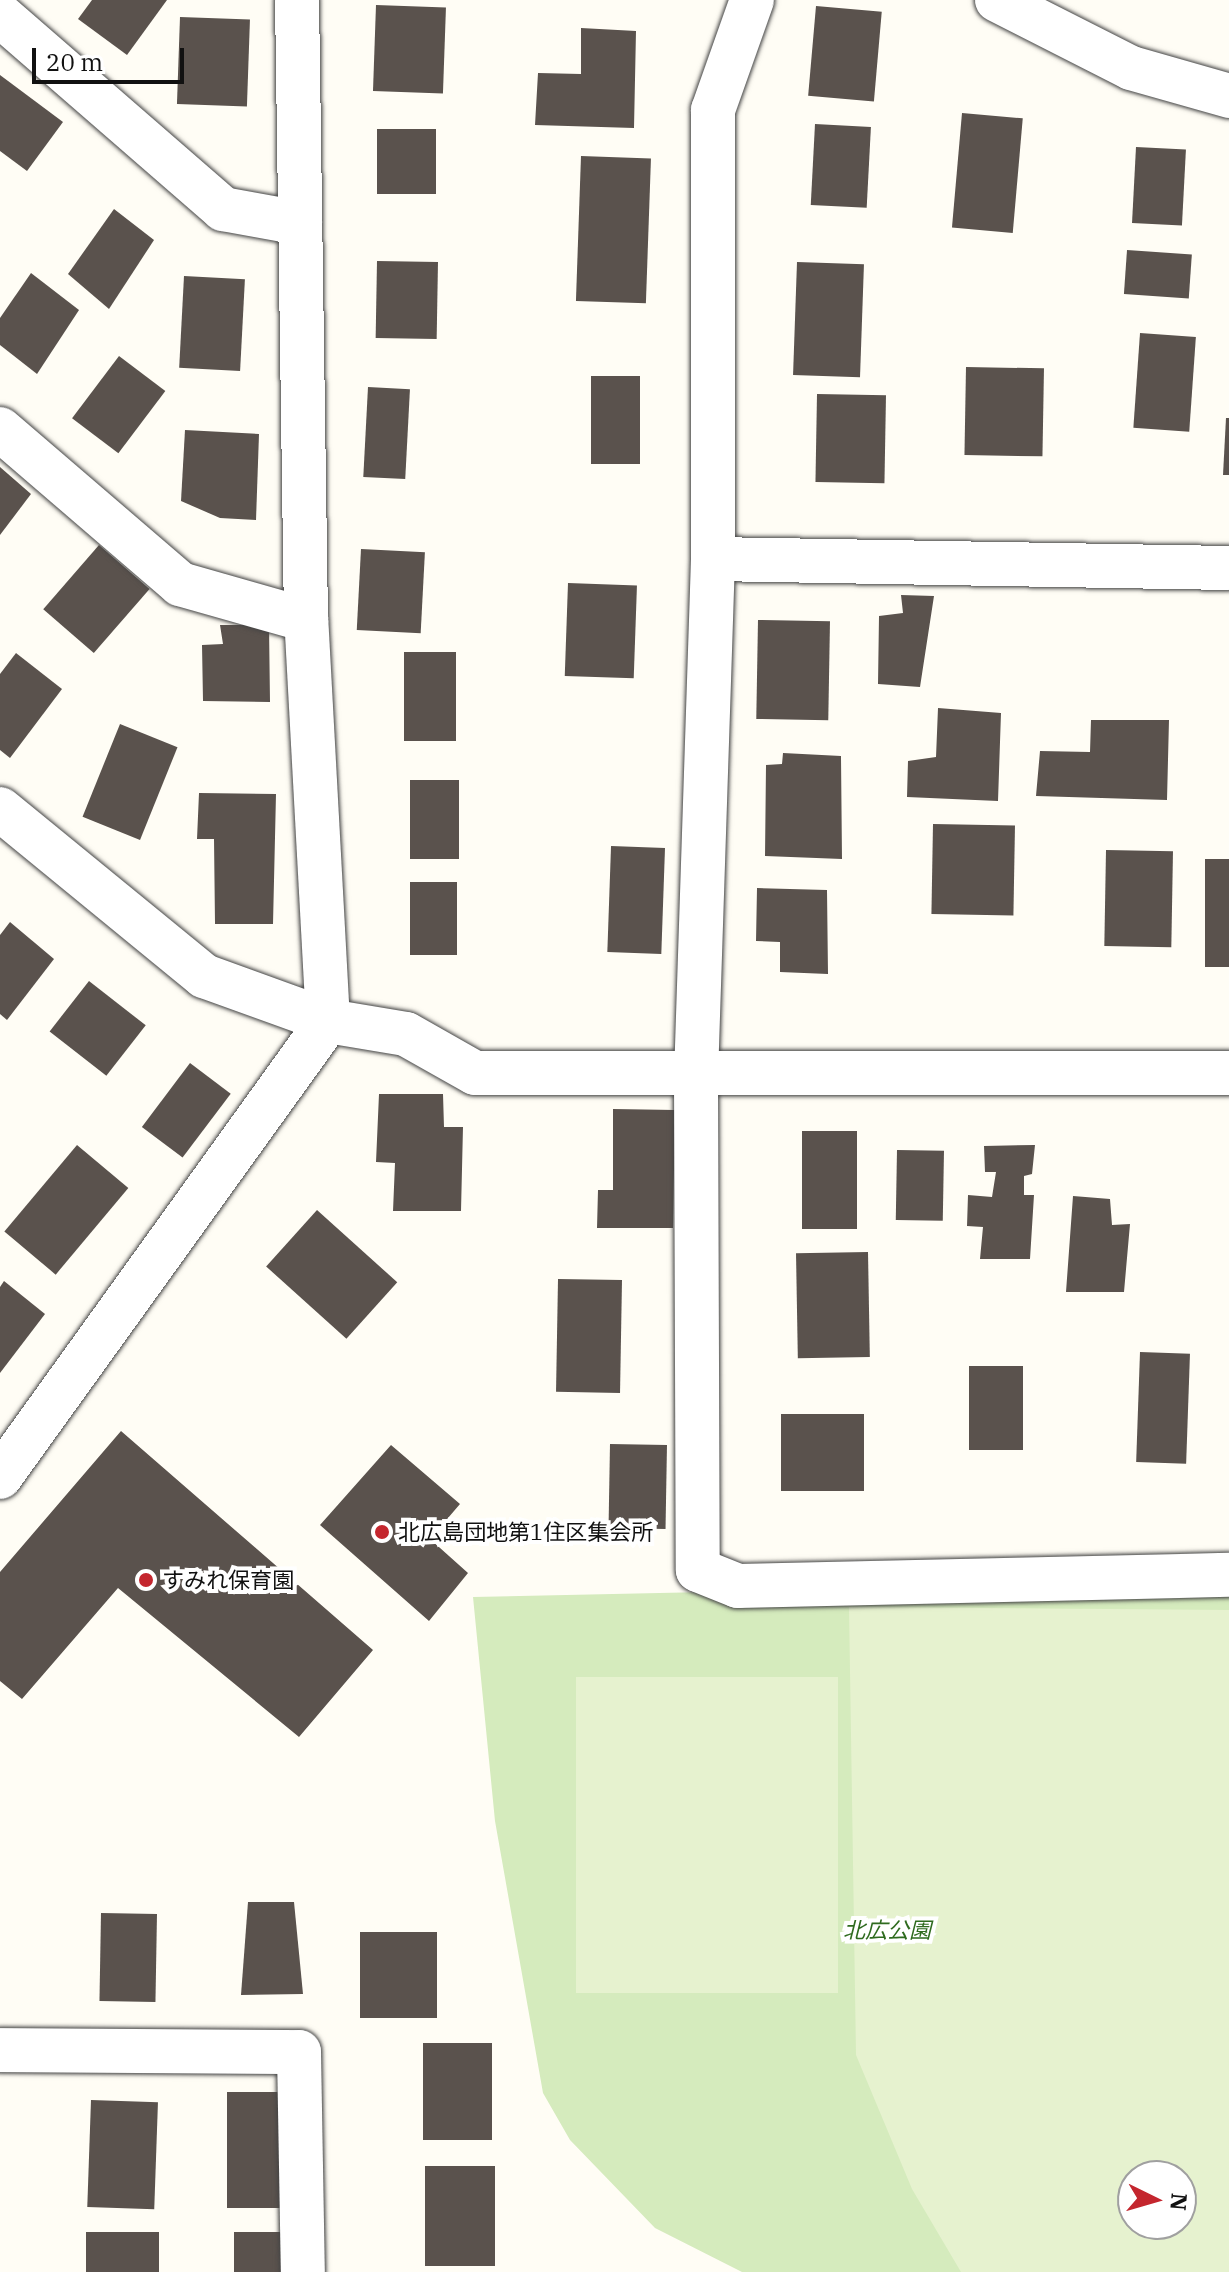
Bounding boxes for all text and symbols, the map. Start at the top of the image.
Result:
scale bar [36,32,188,82]
text: 20 m [46,46,103,78]
place label: 北広島団地第1住区集会所 [398,1519,653,1545]
marker: 北広島団地第1住区集会所 [373,1523,391,1541]
place label: すみれ保育園 [162,1567,294,1593]
marker: すみれ保育園 [137,1571,155,1589]
park label: 北広公園 [843,1917,931,1943]
north arrow [1117,2160,1197,2240]
text: N [1164,2192,1195,2212]

